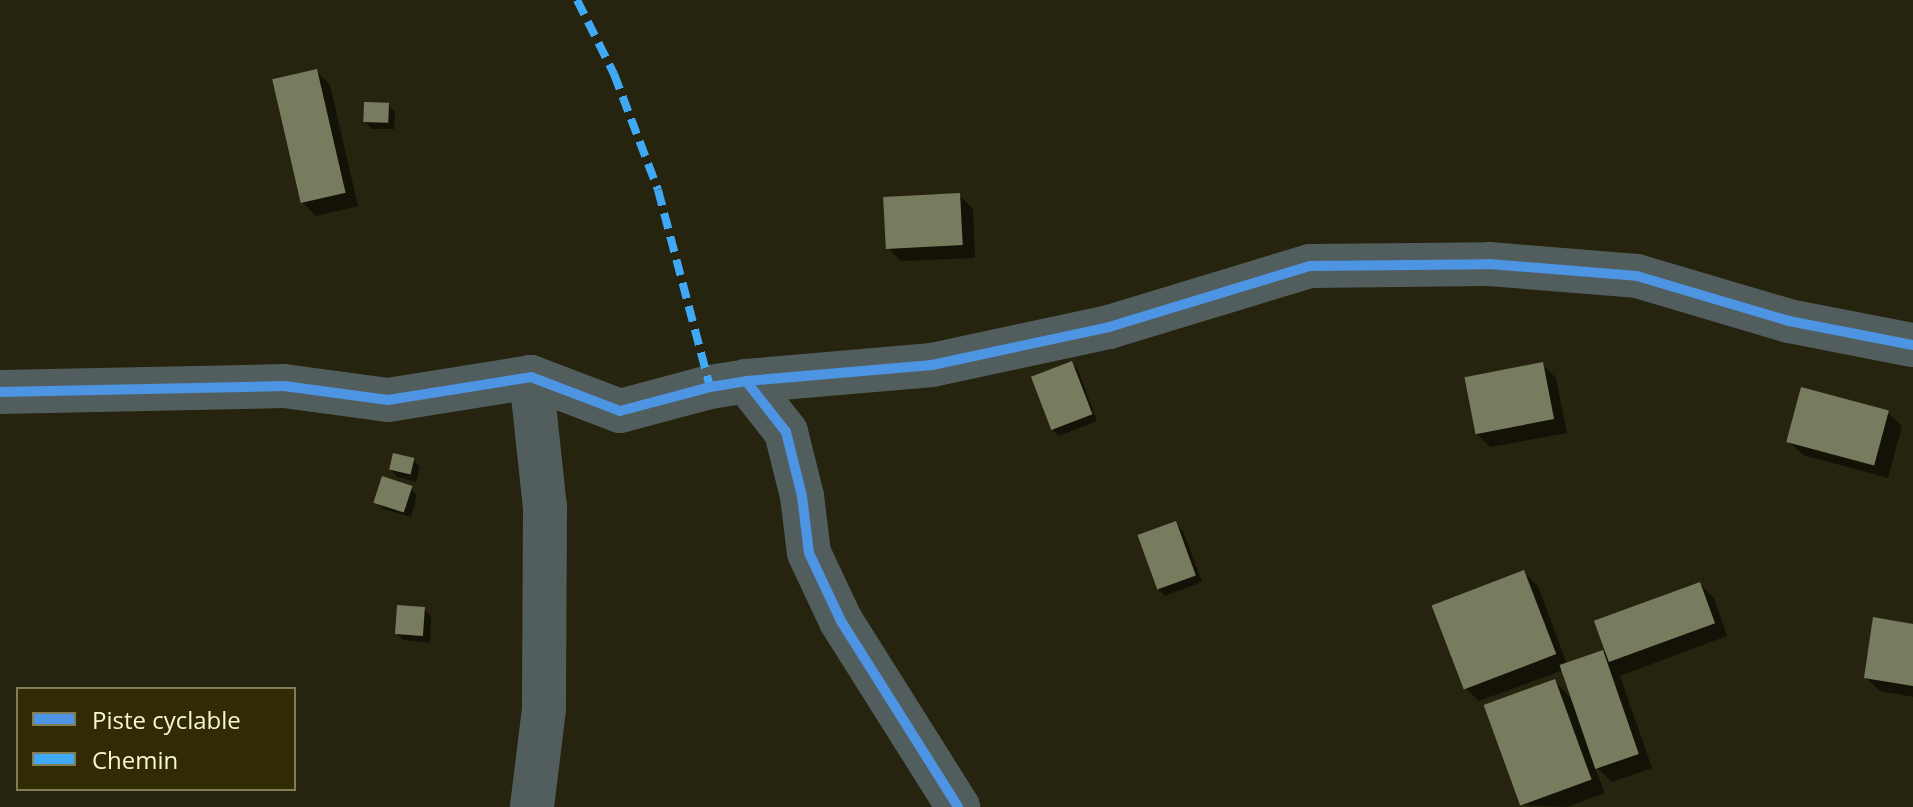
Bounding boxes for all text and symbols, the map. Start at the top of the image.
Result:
legend [16,687,296,791]
text: Piste cyclable [92,703,241,736]
text: Chemin [92,743,178,776]

